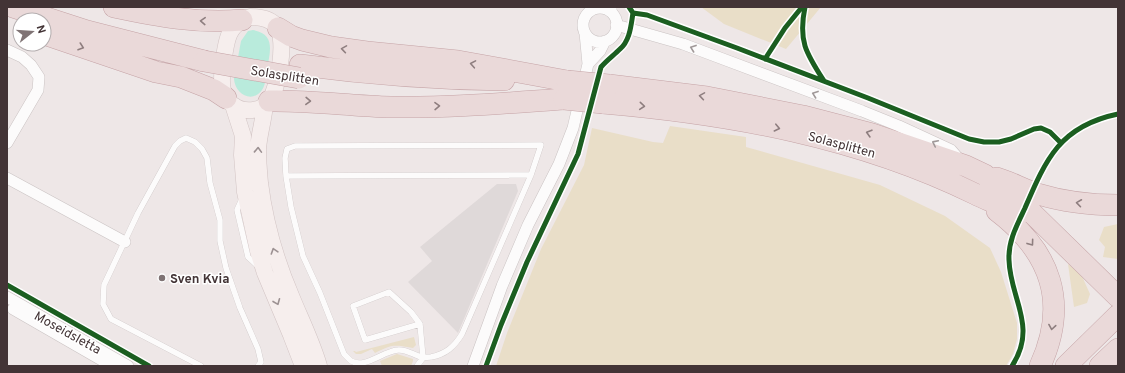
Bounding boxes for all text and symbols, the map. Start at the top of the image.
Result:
north arrow [12,12,52,52]
one-way arrow [200,17,206,25]
text: N [33,24,48,35]
one-way arrow [77,43,84,51]
one-way arrow [341,45,347,54]
one-way arrow [690,45,697,53]
one-way arrow [470,60,476,69]
street label: Solasplitten [249,64,320,90]
one-way arrow [811,90,818,98]
one-way arrow [699,92,705,101]
one-way arrow [305,97,311,106]
one-way arrow [434,102,440,110]
one-way arrow [639,102,645,111]
one-way arrow [773,123,780,131]
street label: Solasplitten [806,129,877,163]
one-way arrow [866,129,873,138]
one-way arrow [932,140,940,148]
one-way arrow [254,147,263,153]
one-way arrow [1076,199,1082,208]
one-way arrow [1026,239,1034,246]
one-way arrow [271,248,279,255]
place label: Sven Kvia [170,272,229,288]
marker: Sven Kvia [157,273,167,283]
one-way arrow [272,298,280,305]
street label: Moseidsletta [31,309,103,359]
one-way arrow [1048,324,1057,330]

